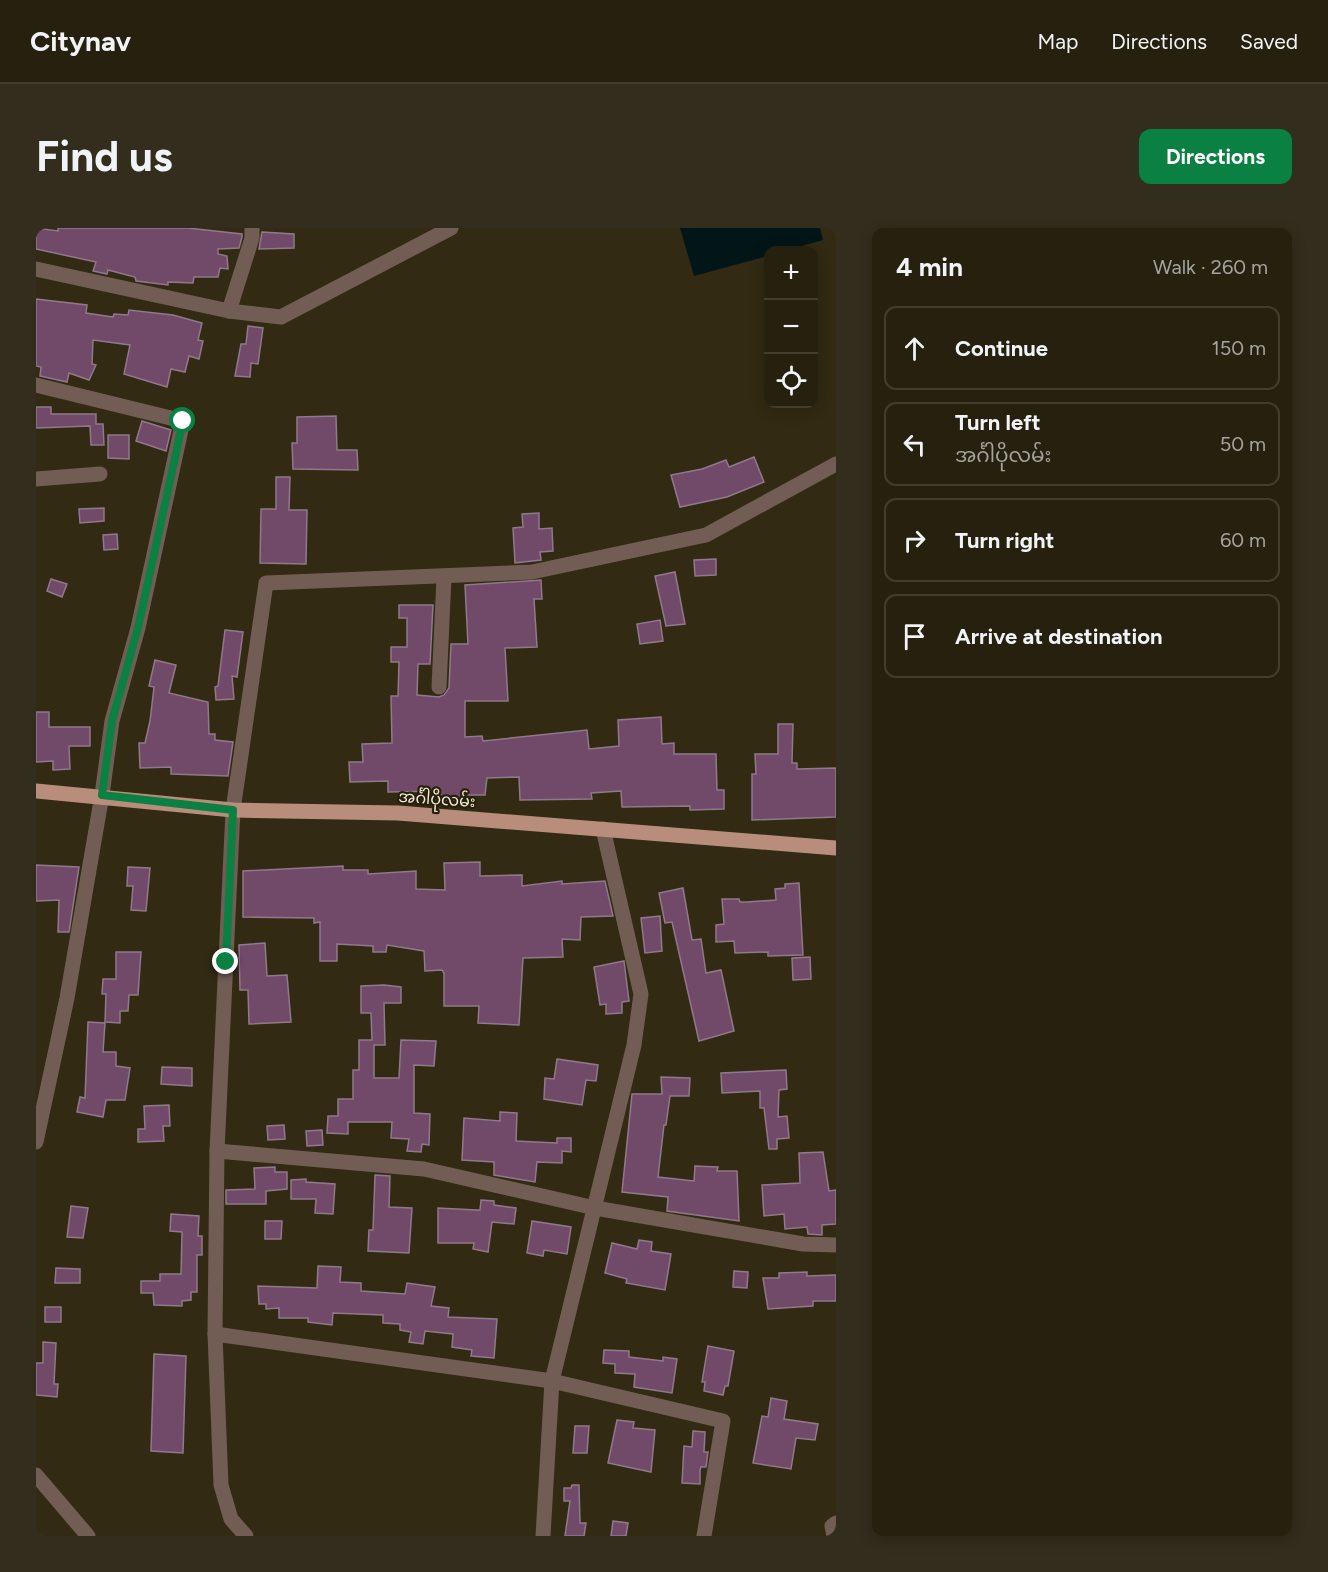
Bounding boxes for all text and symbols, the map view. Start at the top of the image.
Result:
text: Citynav [30,24,131,58]
text: Map [1037,29,1078,54]
text: Directions [1111,29,1207,54]
text: Saved [1240,29,1298,54]
button: Directions [1139,129,1292,184]
text: Find us [36,131,173,182]
map controls [764,246,818,408]
button: + [764,246,818,300]
text: 4 min [896,251,963,283]
text: Walk · 260 m [1153,255,1268,279]
button: − [764,300,818,354]
icon: ahead [898,332,931,365]
text: Continue [955,335,1048,362]
text: 150 m [1211,336,1266,360]
button: locate [764,354,818,408]
route start [169,407,195,433]
text: Turn left [955,409,1041,436]
icon: left [898,428,931,461]
text: 50 m [1220,432,1266,456]
text: အင်္ဂါပိုလမ်း [955,443,1052,467]
icon: right [898,524,931,557]
text: Turn right [955,527,1054,554]
text: 60 m [1220,528,1266,552]
icon: arrive [898,620,931,653]
text: Arrive at destination [955,623,1163,650]
street label: အင်္ဂါပိုလမ်း [397,785,476,816]
route end [212,948,238,974]

